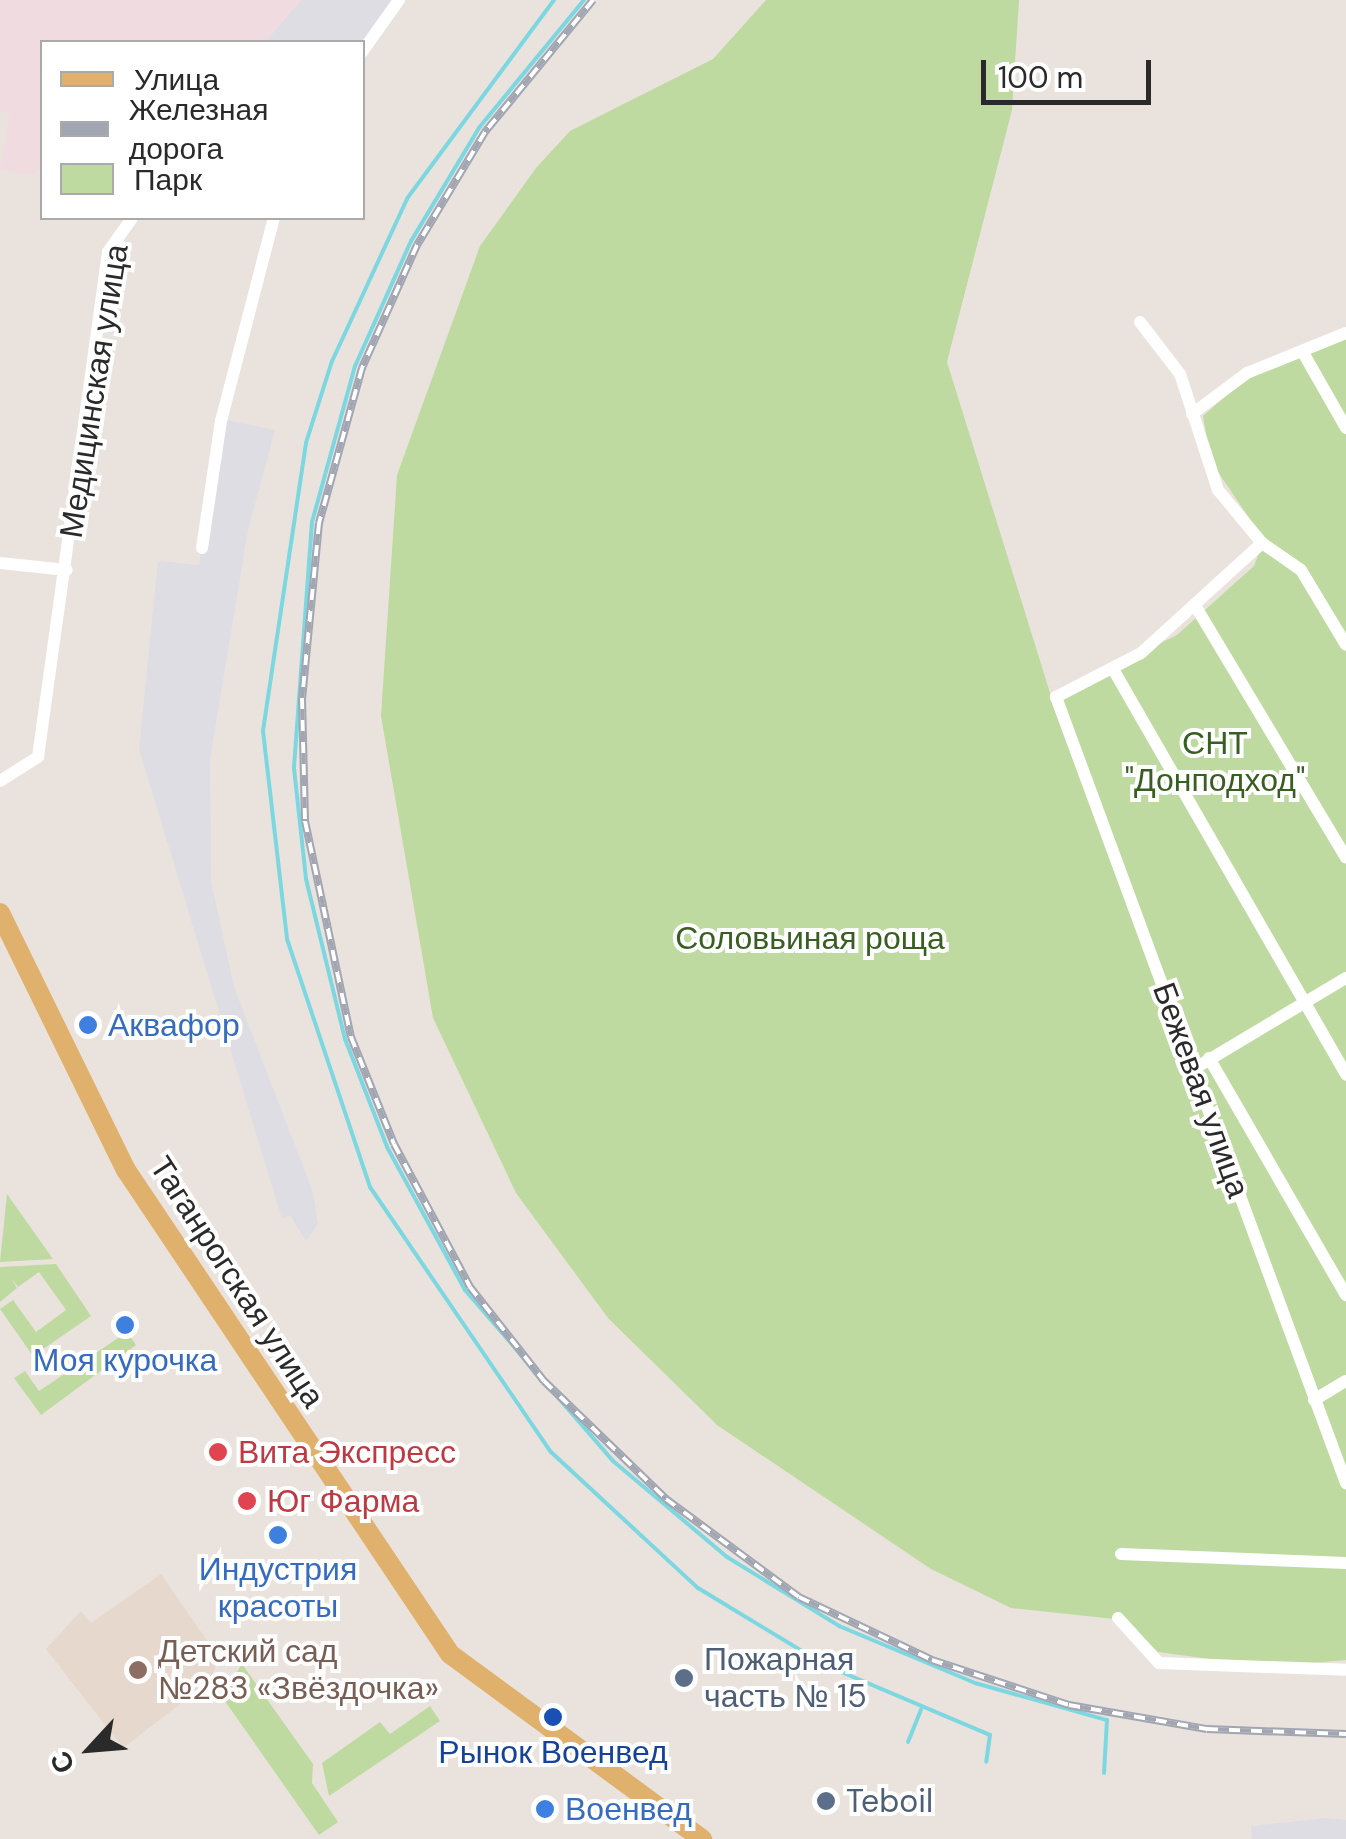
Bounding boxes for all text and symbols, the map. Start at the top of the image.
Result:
legend [40,40,365,220]
scale bar [986,40,1156,102]
text: 100 m [998,58,1083,97]
text: Улица [134,60,219,99]
text: Железная дорога [129,90,268,168]
text: Парк [134,160,202,199]
street label: Медицинская улица [52,241,136,541]
park label: СНТ "Донподход" [1125,725,1305,800]
park label: Соловьиная роща [675,919,945,957]
street label: Бежевая улица [1144,977,1258,1203]
place label: Аквафор [108,1006,240,1044]
marker: Аквафор [77,1014,99,1036]
street label: Таганрогская улица [142,1149,332,1415]
marker: Моя курочка [114,1314,136,1336]
place label: Моя курочка [33,1341,217,1379]
place label: Вита Экспресс [238,1433,456,1471]
marker: Вита Экспресс [207,1441,229,1463]
place label: Юг Фарма [267,1482,419,1520]
marker: Юг Фарма [236,1490,258,1512]
marker: Индустрия красоты [267,1524,289,1546]
place label: Индустрия красоты [199,1551,357,1626]
place label: Детский сад №283 «Звёздочка» [158,1633,439,1708]
place label: Пожарная часть № 15 [704,1641,867,1716]
marker: Детский сад №283 «Звёздочка» [127,1659,149,1681]
marker: Пожарная часть № 15 [673,1667,695,1689]
north arrow [40,1699,140,1799]
marker: Рынок Военвед [542,1706,564,1728]
place label: Рынок Военвед [438,1733,668,1771]
text: С [42,1745,84,1780]
place label: Teboil [846,1782,933,1820]
place label: Военвед [565,1790,692,1828]
marker: Teboil [815,1790,837,1812]
marker: Военвед [534,1798,556,1820]

